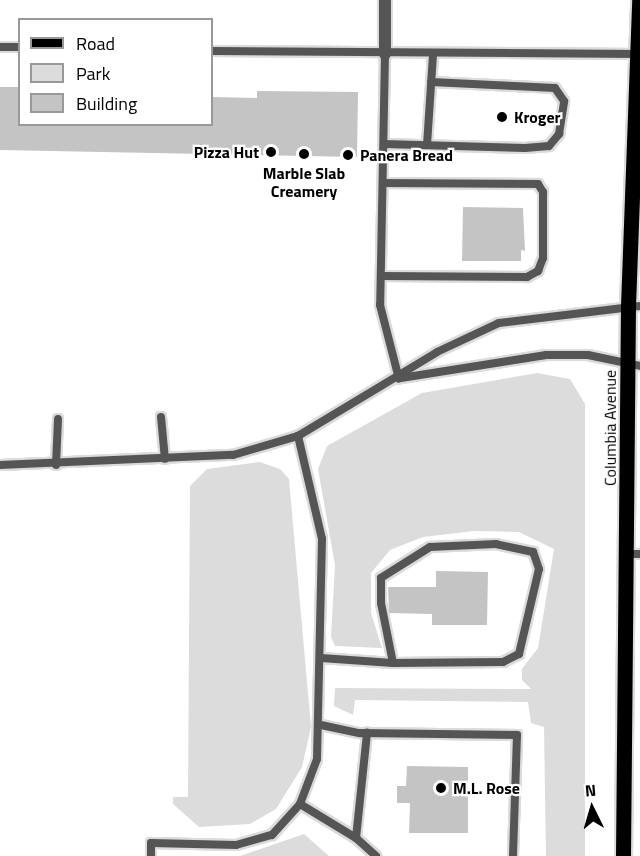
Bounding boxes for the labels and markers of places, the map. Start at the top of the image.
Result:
place label: Kroger [514,107,560,127]
marker: Kroger [495,110,509,124]
place label: Pizza Hut [194,142,259,162]
marker: Pizza Hut [264,145,278,159]
place label: Panera Bread [360,145,453,165]
marker: Marble Slab Creamery [297,147,311,161]
marker: Panera Bread [341,148,355,162]
place label: Marble Slab Creamery [263,163,345,201]
place label: M.L. Rose [453,778,520,798]
marker: M.L. Rose [434,781,448,795]

